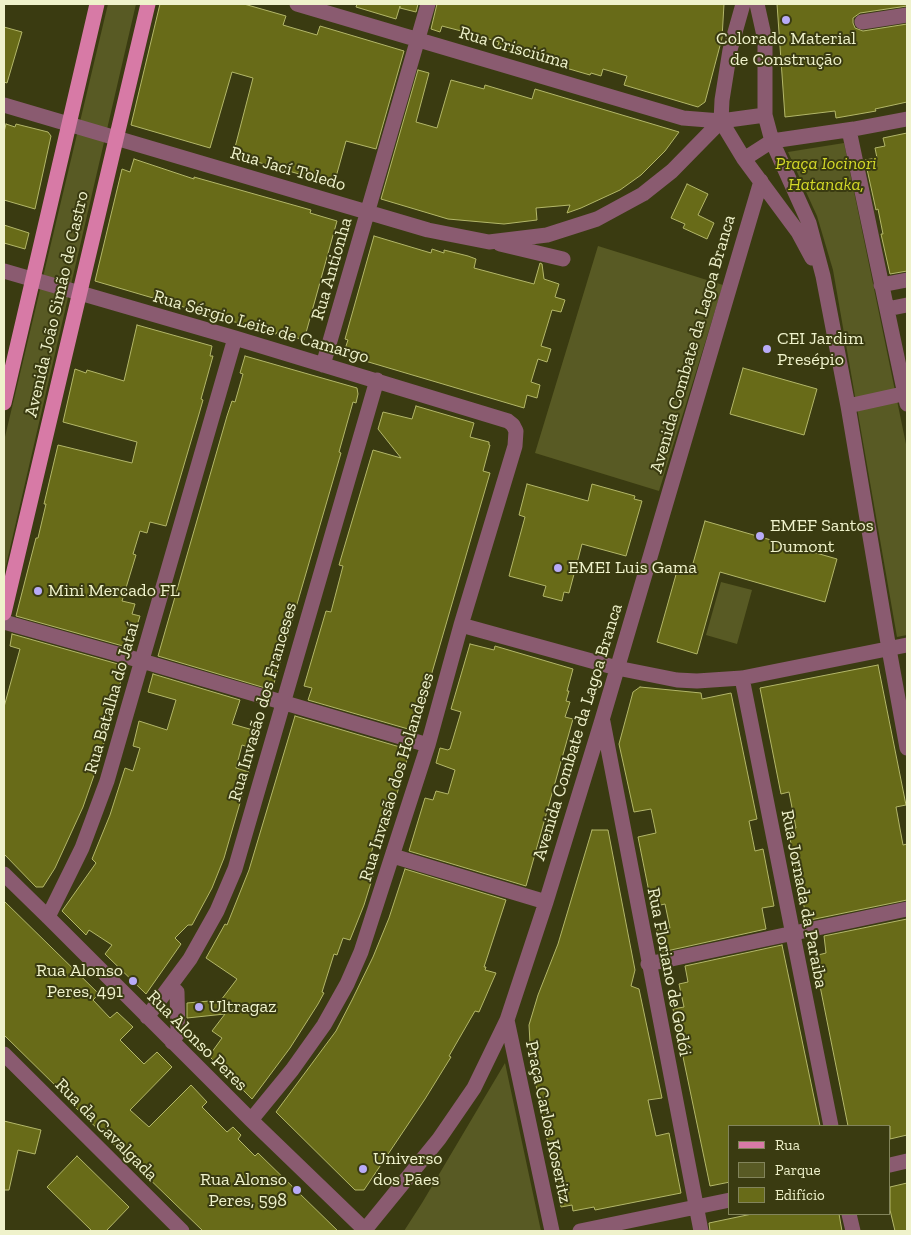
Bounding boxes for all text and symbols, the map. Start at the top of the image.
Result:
marker: Colorado Material de Construção [780,14,792,26]
street label: Rua Crisciúma [456,22,572,74]
place label: Colorado Material de Construção [716,28,856,70]
street label: Rua Jací Toledo [228,142,348,196]
park label: Praça Iocinori Hatanaka, [775,153,877,195]
street label: Avenida João Simão de Castro [20,189,94,419]
street label: Avenida Combate da Lagoa Branca [646,212,740,476]
street label: Rua Antionha [307,215,357,323]
street label: Rua Sérgio Leite de Camargo [150,286,372,368]
place label: CEI Jardim Presépio [777,328,864,370]
marker: CEI Jardim Presépio [761,343,773,355]
place label: EMEF Santos Dumont [770,515,874,558]
marker: EMEF Santos Dumont [754,530,766,542]
place label: EMEI Luis Gama [568,557,697,579]
marker: EMEI Luis Gama [552,562,564,574]
place label: Mini Mercado FL [48,580,180,602]
marker: Mini Mercado FL [32,585,44,597]
street label: Rua Invasão dos Franceses [224,600,302,804]
street label: Avenida Combate da Lagoa Branca [529,601,627,863]
street label: Rua Batalha do Jataí [80,620,144,776]
street label: Rua Invasão dos Holandeses [355,670,439,884]
street label: Rua Jornada da Paraiba [776,808,832,990]
street label: Rua Floriano de Godói [642,886,696,1058]
place label: Rua Alonso Peres, 491 [36,960,123,1002]
marker: Rua Alonso Peres, 491 [127,975,139,987]
street label: Rua Alonso Peres [142,986,252,1096]
place label: Ultragaz [209,996,277,1018]
marker: Ultragaz [193,1001,205,1013]
street label: Praça Carlos Koseritz [520,1039,576,1205]
street label: Rua da Cavalgada [50,1074,162,1186]
legend [728,1125,891,1215]
text: Rua [775,1136,800,1154]
place label: Universo dos Pães [373,1148,443,1190]
text: Parque [775,1161,821,1179]
marker: Universo dos Pães [357,1163,369,1175]
place label: Rua Alonso Peres, 598 [200,1169,287,1212]
marker: Rua Alonso Peres, 598 [291,1184,303,1196]
text: Edifício [775,1186,825,1204]

